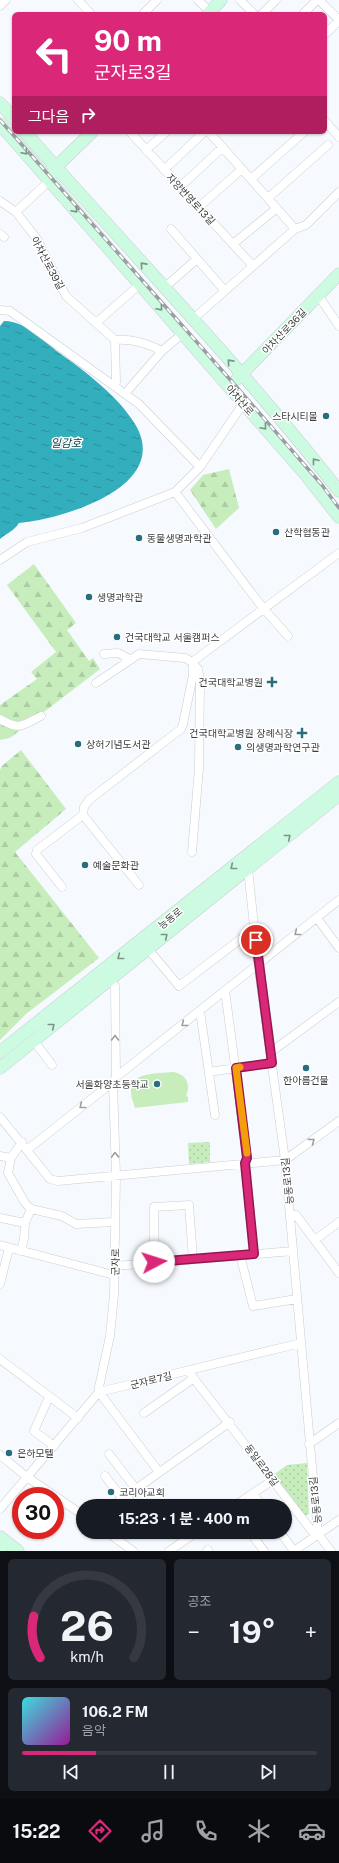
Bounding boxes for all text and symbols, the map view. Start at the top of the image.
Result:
text: 90 m [94,24,162,57]
icon: left [28,28,80,80]
text: 군자로3길 [94,62,172,83]
icon: right [77,104,99,126]
text: 그다음 [28,108,69,125]
one-way arrow [20,148,27,155]
street label: 자양번영로13길 [164,171,218,227]
one-way arrow [70,205,77,213]
street label: 아차산로39길 [29,234,67,292]
one-way arrow [141,262,148,270]
one-way arrow [155,304,162,311]
street label: 아차산로36길 [259,306,309,356]
one-way arrow [228,359,235,367]
street label: 아차산로 [223,382,257,418]
place label: 스타시티몰 [272,410,318,422]
marker: 스타시티몰 [321,411,331,421]
one-way arrow [259,422,266,430]
water label: 일감호 [51,437,82,449]
one-way arrow [313,458,320,465]
place label: 산학협동관 [284,526,331,538]
marker: 산학협동관 [271,527,281,537]
place label: 동물생명과학관 [147,532,212,544]
marker: 동물생명과학관 [134,533,144,543]
place label: 생명과학관 [97,591,144,603]
marker: 생명과학관 [84,592,94,602]
place label: 건국대학교 서울캠퍼스 [125,631,219,643]
marker: 건국대학교 서울캠퍼스 [112,632,122,642]
place label: 건국대학교병원 [199,676,263,688]
marker: 건국대학교병원 [266,676,278,688]
place label: 건국대학교병원 장례식장 [189,727,293,739]
marker: 건국대학교병원 장례식장 [296,727,308,739]
place label: 상허기념도서관 [86,738,151,750]
marker: 상허기념도서관 [73,739,83,749]
place label: 의생명과학연구관 [246,741,320,753]
marker: 의생명과학연구관 [233,742,243,752]
one-way arrow [283,834,290,841]
place label: 예술문화관 [93,859,140,871]
marker: 예술문화관 [80,860,90,870]
one-way arrow [230,862,237,869]
street label: 능동로 [155,905,185,931]
pin [239,923,273,957]
icon: arrive [245,929,267,951]
one-way arrow [295,929,302,936]
one-way arrow [160,934,167,941]
one-way arrow [118,952,125,959]
one-way arrow [182,1019,189,1026]
one-way arrow [48,1024,55,1031]
one-way arrow [111,1035,119,1041]
marker: 한아름건물 [301,1063,311,1073]
place label: 한아름건물 [283,1074,329,1086]
place label: 서울화양초등학교 [75,1078,149,1090]
marker: 서울화양초등학교 [152,1079,162,1089]
one-way arrow [80,1101,87,1108]
one-way arrow [308,1139,315,1146]
one-way arrow [111,1152,120,1158]
street label: 능동로13길 [279,1157,295,1205]
position arrow [133,1241,175,1283]
street label: 군자로 [109,1248,121,1276]
street label: 군자로7길 [129,1369,173,1391]
street label: 동일로28길 [242,1442,282,1488]
place label: 은하모텔 [17,1447,54,1459]
marker: 은하모텔 [4,1448,14,1458]
street label: 능동로13길 [307,1476,323,1524]
place label: 코리아교회 [119,1486,165,1498]
speed limit sign: 30 [12,1487,64,1539]
marker: 코리아교회 [106,1487,116,1497]
text: 15:23 · 1 분 · 400 m [118,1510,250,1527]
text: 공조 [188,1594,211,1609]
text: 26 [60,1600,114,1649]
text: 19° [229,1614,276,1650]
text: − [188,1619,200,1645]
text: + [305,1619,317,1645]
text: km/h [70,1647,104,1664]
text: 106.2 FM [82,1703,148,1720]
text: 음악 [82,1723,106,1738]
icon: previous [60,1761,82,1783]
icon: pause [158,1761,180,1783]
icon: next [257,1761,279,1783]
icon: directions [86,1817,114,1845]
icon: music [139,1817,167,1845]
icon: phone [192,1817,220,1845]
icon: climate [245,1817,273,1845]
icon: car [298,1817,326,1845]
text: 15:22 [13,1821,61,1842]

